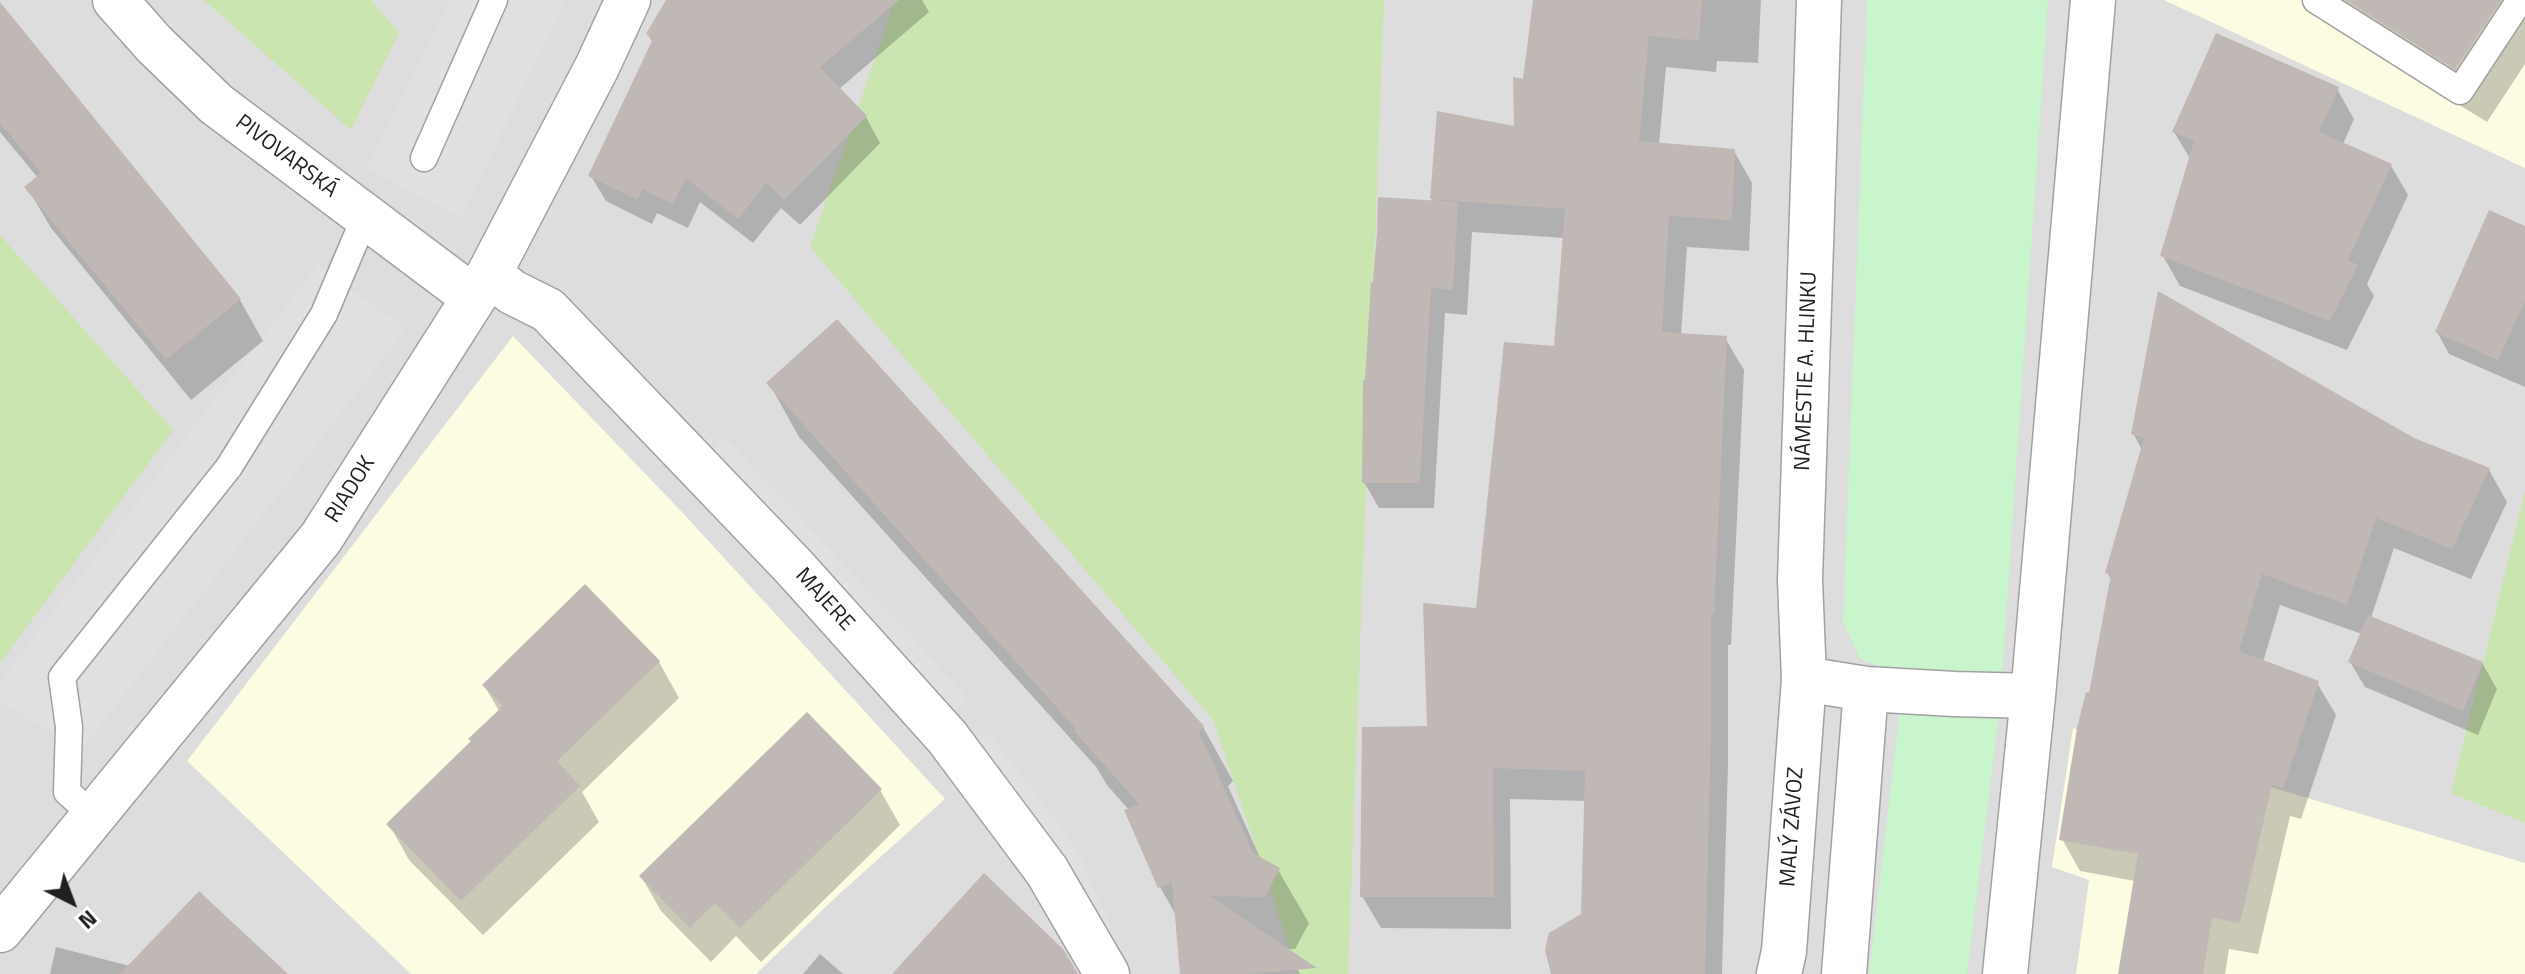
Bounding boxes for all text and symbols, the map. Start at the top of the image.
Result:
street label: PIVOVARSKÁ [229,110,343,204]
street label: NÁMESTIE A. HLINKU [1790,271,1824,471]
street label: RIADOK [320,452,382,528]
street label: MAJERE [789,563,859,637]
street label: MALÝ ZÁVOZ [1776,766,1810,888]
north arrow [32,862,112,942]
text: N [71,902,105,938]

